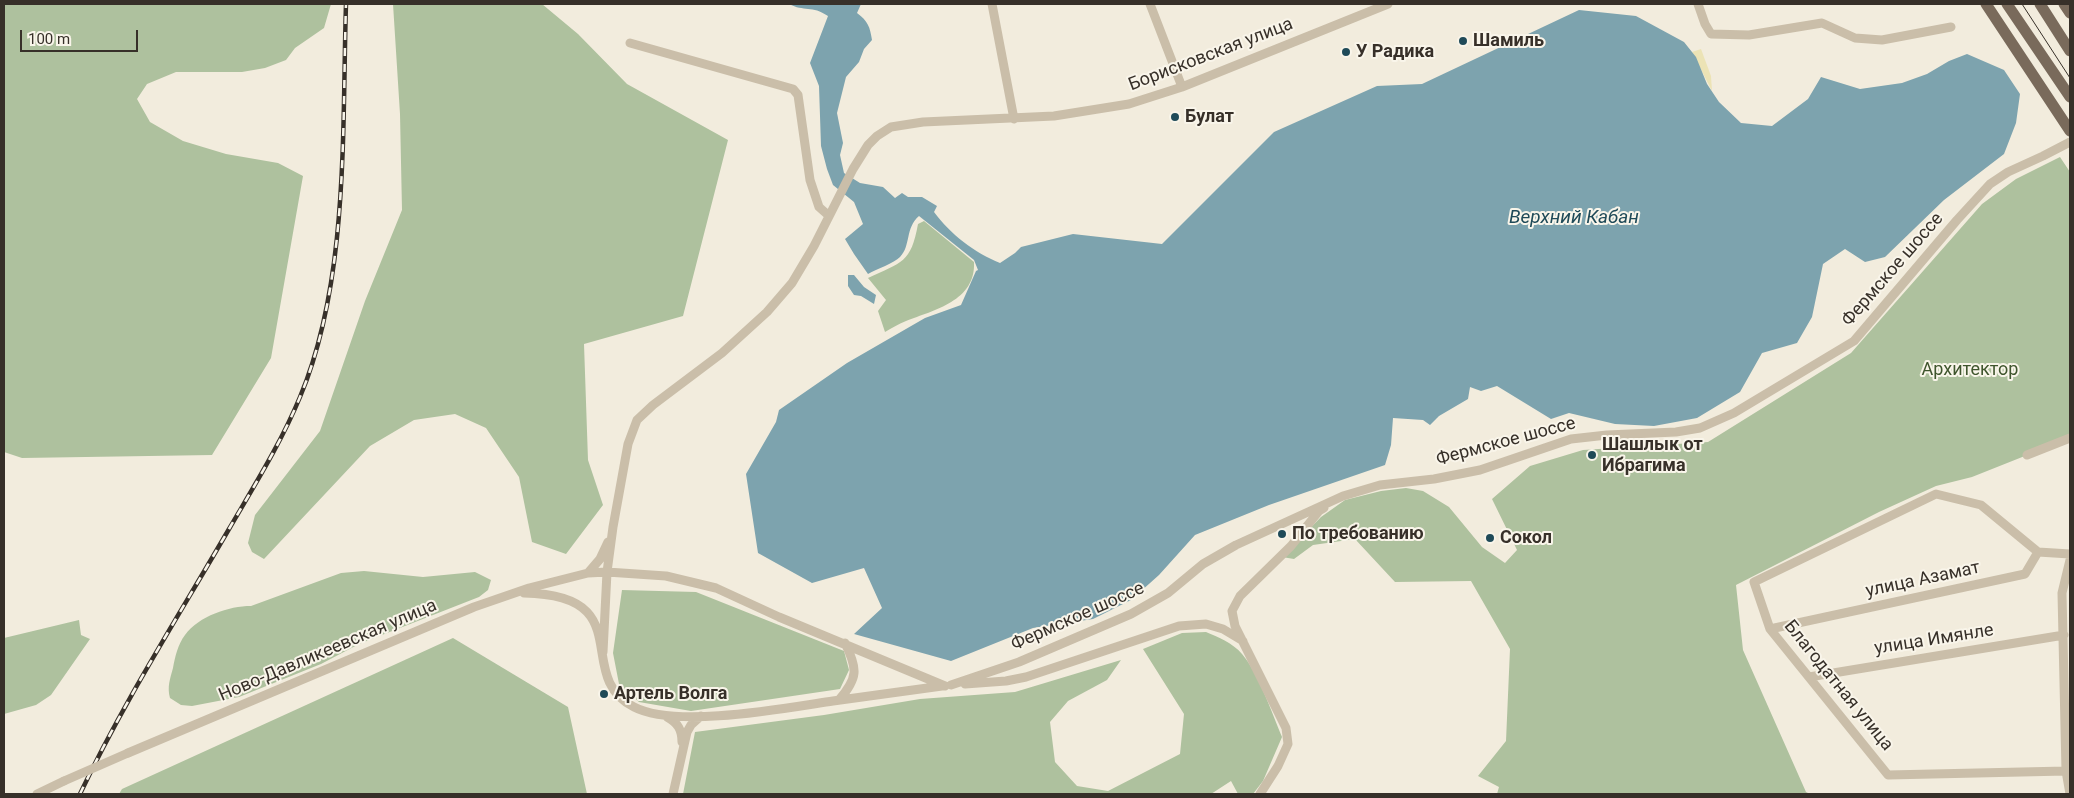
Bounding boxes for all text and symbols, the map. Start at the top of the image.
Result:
street label: Борисковская улица [1126,14,1296,96]
scale bar [22,20,140,52]
text: 100 m [28,30,70,48]
place label: Шамиль [1473,30,1544,52]
marker: Шамиль [1457,35,1469,47]
place label: У Радика [1356,41,1434,63]
marker: У Радика [1340,46,1352,58]
place label: Булат [1185,106,1234,128]
marker: Булат [1169,111,1181,123]
water label: Верхний Кабан [1509,207,1639,229]
street label: Фермское шоссе [1838,209,1948,331]
park label: Архитектор [1922,359,2018,381]
street label: Фермское шоссе [1434,413,1578,471]
place label: Шашлык от Ибрагима [1602,434,1703,476]
marker: Шашлык от Ибрагима [1586,449,1598,461]
place label: По требованию [1292,523,1424,545]
place label: Сокол [1500,527,1552,549]
marker: По требованию [1276,528,1288,540]
marker: Сокол [1484,532,1496,544]
street label: улица Азамат [1864,557,1982,603]
street label: Фермское шоссе [1008,578,1148,656]
street label: Ново-Давликеевская улица [216,595,440,707]
street label: Благодатная улица [1779,616,1897,756]
street label: улица Имянле [1873,620,1995,660]
place label: Артель Волга [614,683,727,705]
marker: Артель Волга [598,688,610,700]

